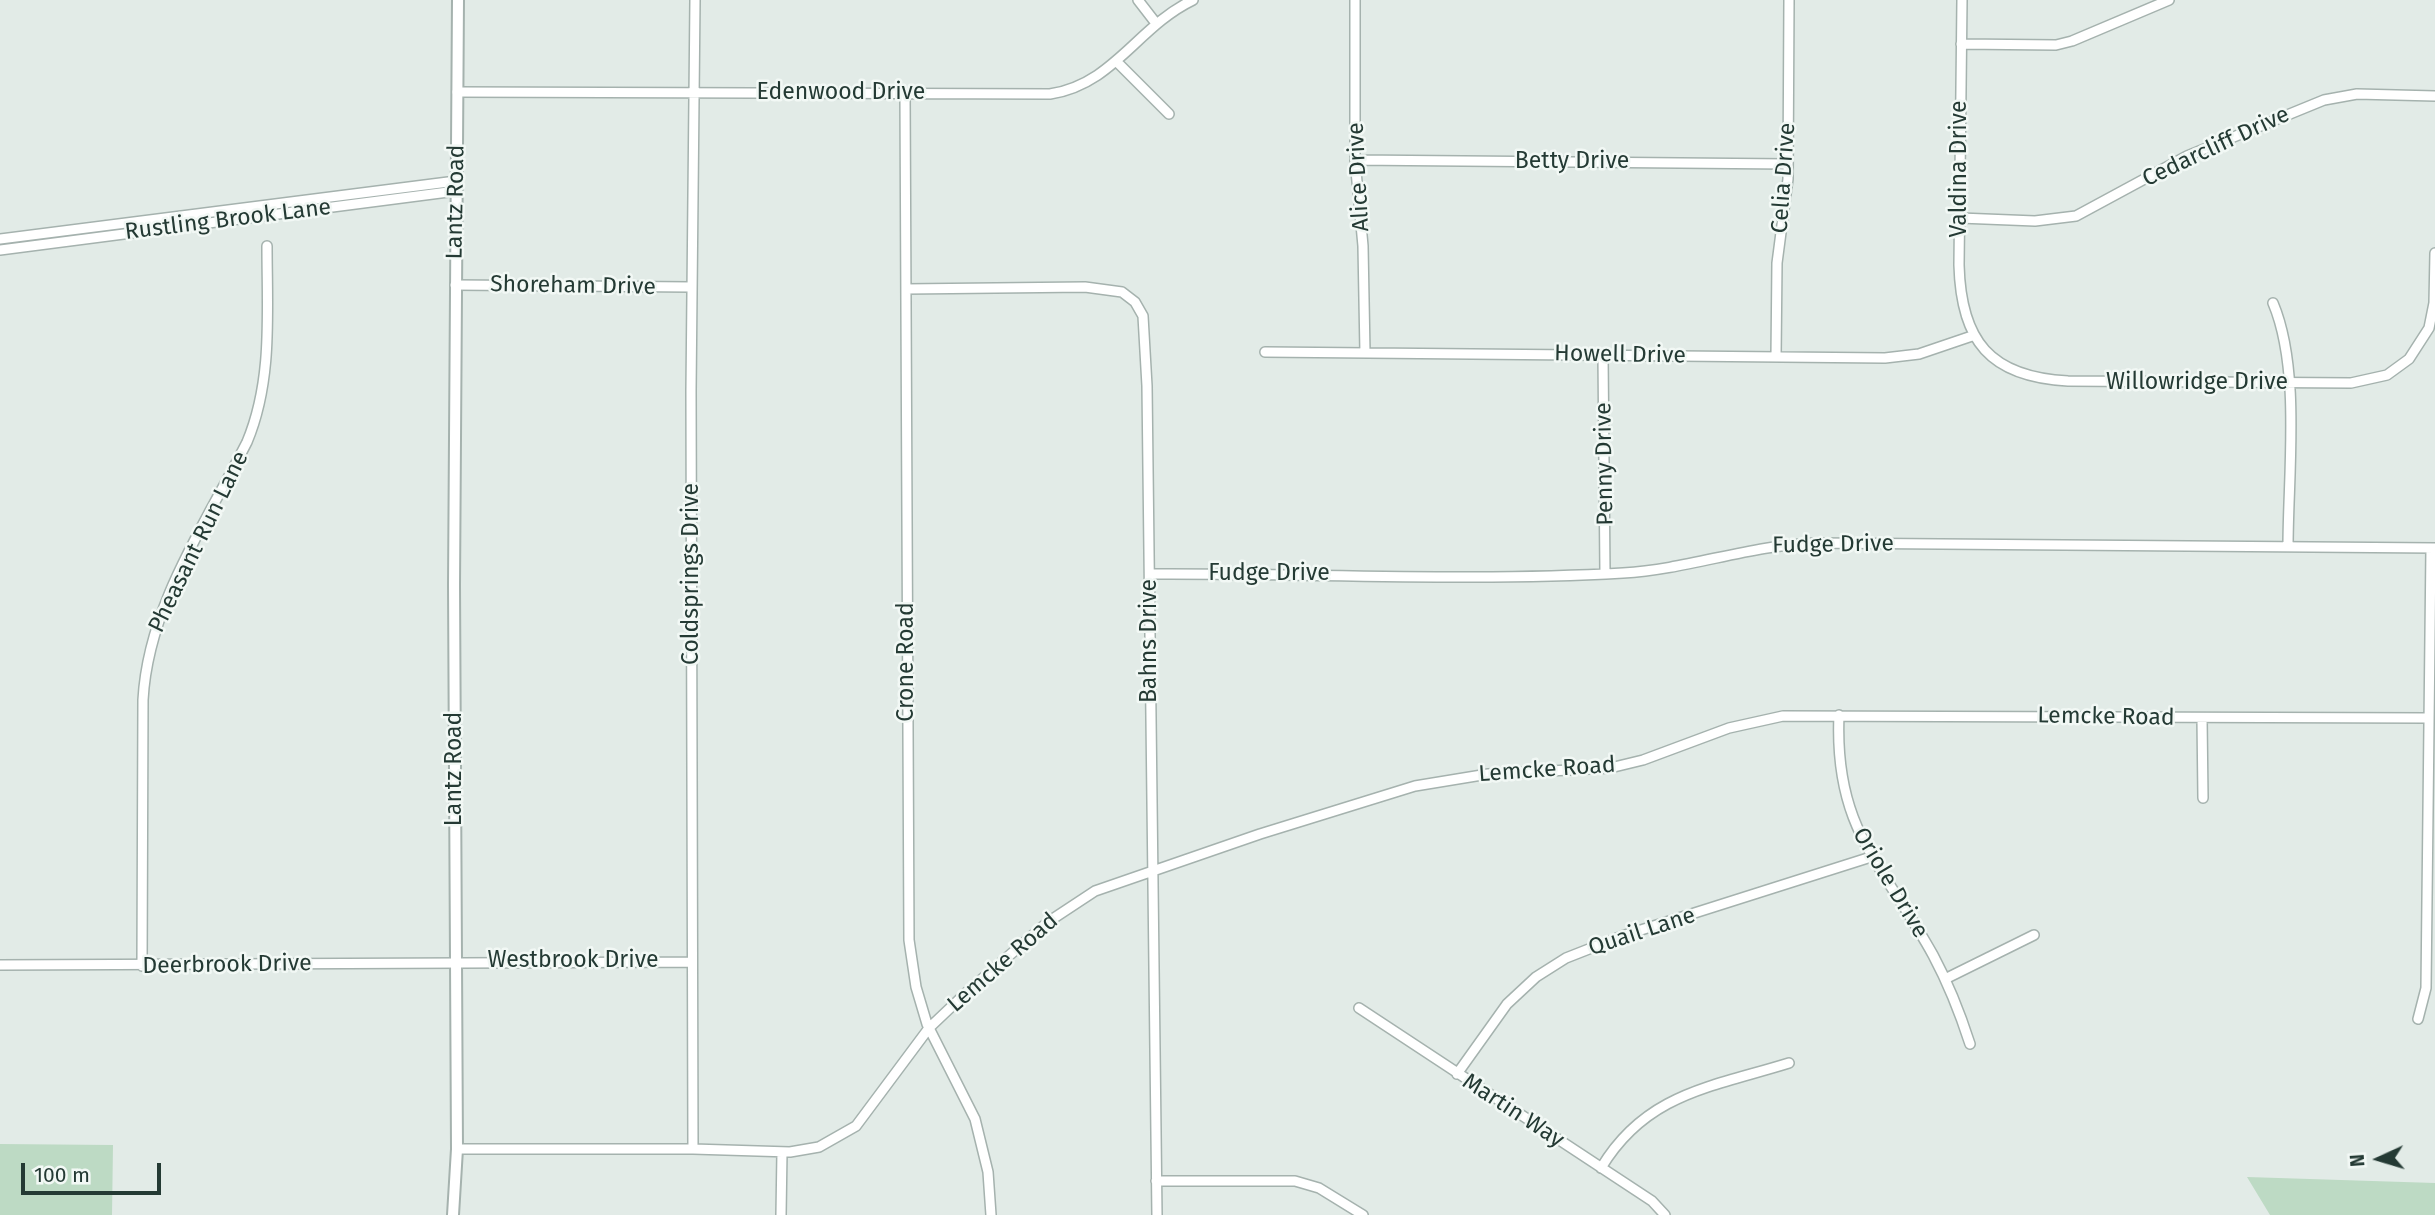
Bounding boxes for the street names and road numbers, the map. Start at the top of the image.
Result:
street label: Edenwood Drive [757,79,925,107]
street label: Valdina Drive [1946,100,1974,238]
street label: Cedarcliff Drive [2138,101,2294,193]
street label: Alice Drive [1342,122,1376,232]
street label: Celia Drive [1766,122,1802,234]
street label: Lantz Road [441,144,471,260]
street label: Betty Drive [1515,148,1629,176]
street label: Rustling Brook Lane [123,194,333,246]
street label: Shoreham Drive [490,271,656,301]
street label: Howell Drive [1554,340,1686,370]
street label: Willowridge Drive [2106,369,2288,397]
street label: Penny Drive [1590,402,1620,526]
street label: Pheasant Run Lane [143,447,255,637]
street label: Coldsprings Drive [678,483,706,665]
street label: Fudge Drive [1772,530,1894,560]
street label: Fudge Drive [1208,560,1330,588]
street label: Bahns Drive [1136,579,1164,703]
street label: Crone Road [893,602,921,722]
street label: Lemcke Road [2037,702,2175,732]
street label: Lantz Road [441,712,469,826]
street label: Lemcke Road [1478,751,1616,789]
street label: Oriole Drive [1846,823,1934,943]
street label: Quail Lane [1585,902,1699,962]
street label: Lemcke Road [942,908,1064,1018]
street label: Westbrook Drive [488,947,658,975]
street label: Deerbrook Drive [142,950,312,980]
street label: Martin Way [1457,1068,1569,1154]

